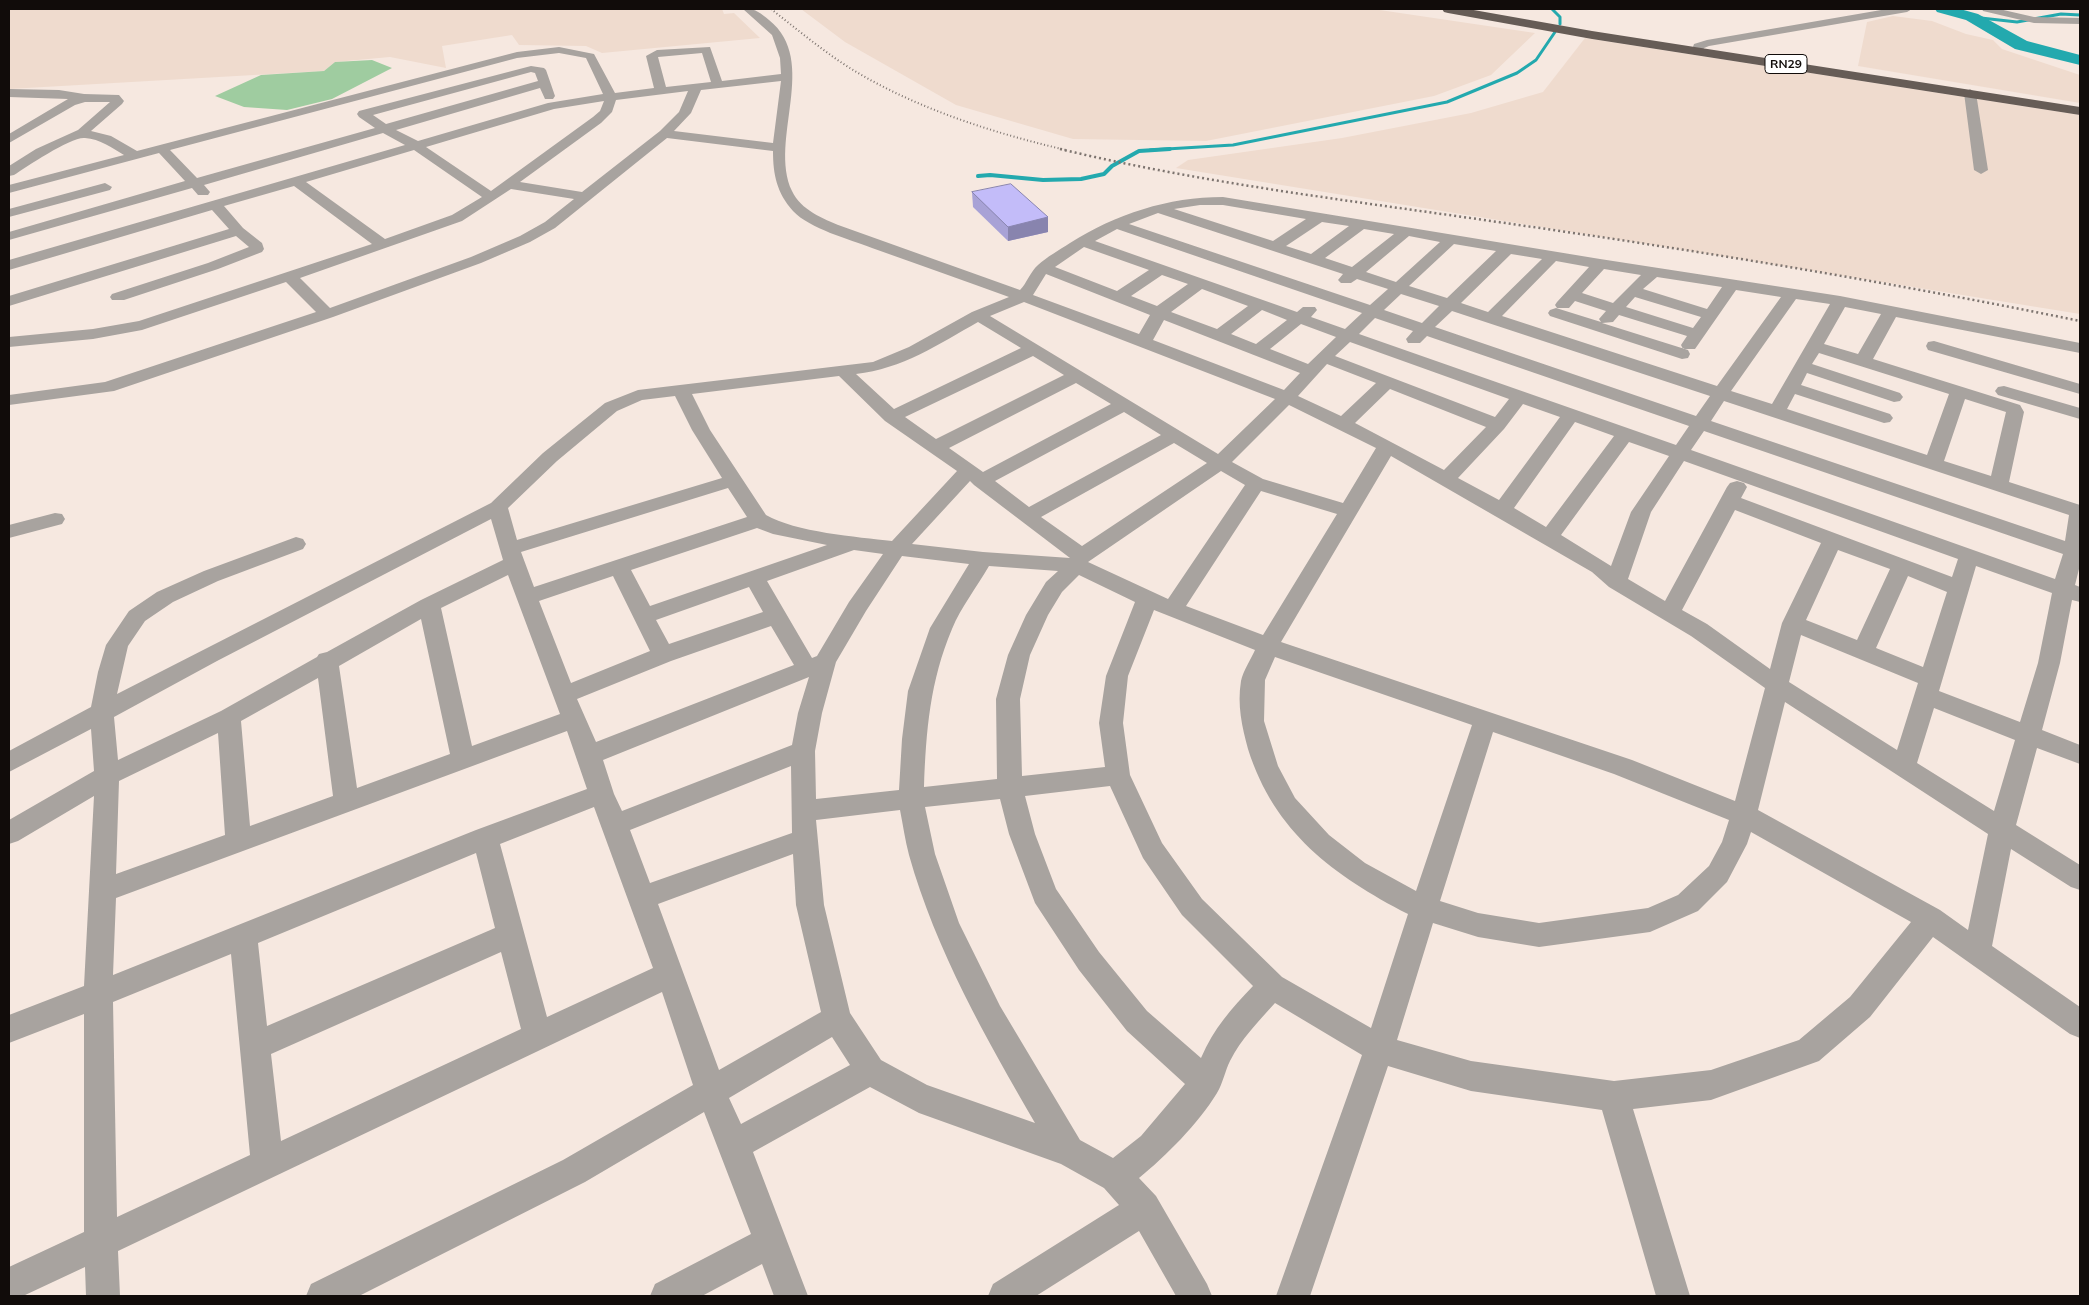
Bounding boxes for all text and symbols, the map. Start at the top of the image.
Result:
road number: RN29 [1765,54,1807,74]

